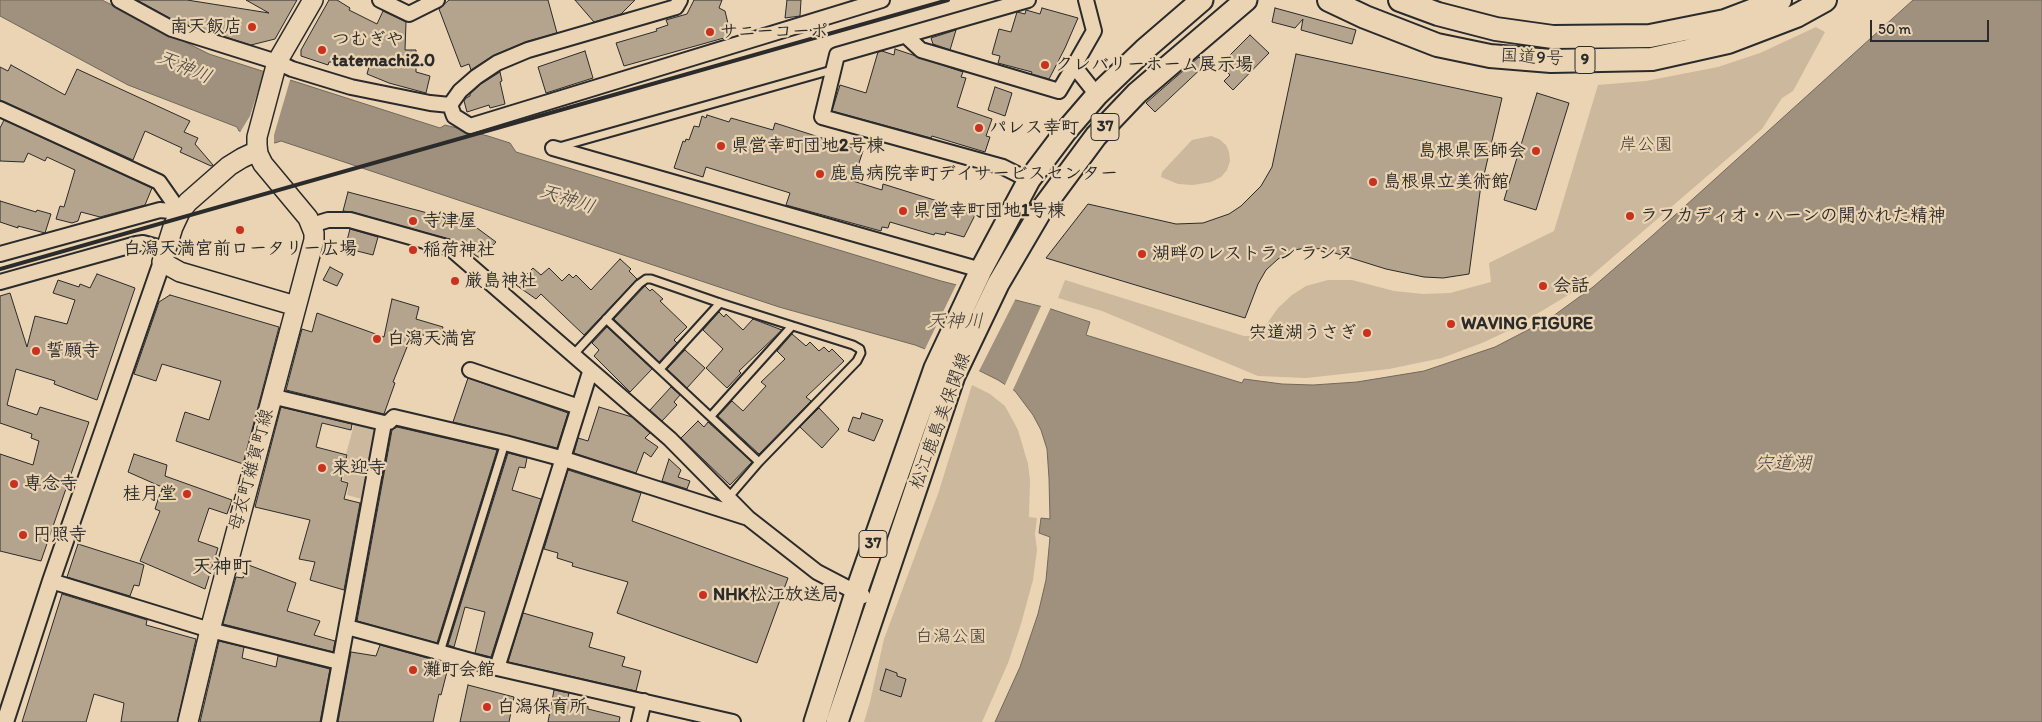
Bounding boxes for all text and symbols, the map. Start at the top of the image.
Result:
scale bar [1872,10,1991,42]
place label: 南天飯店 [170,16,242,38]
text: 50 m [1878,20,1911,38]
marker: 南天飯店 [246,21,258,33]
place label: サニーコーポ [720,21,828,43]
marker: サニーコーポ [704,26,716,38]
place label: つむぎや tatemachi2.0 [332,29,435,72]
marker: つむぎや tatemachi2.0 [316,44,328,56]
water label: 天神川 [153,46,215,90]
street label: 国道9号 [1500,46,1564,70]
road number: 9 [1575,46,1595,74]
place label: クレバリーホーム展示場 [1055,54,1253,76]
marker: クレバリーホーム展示場 [1039,59,1051,71]
road number: 37 [1091,114,1119,140]
place label: パレス幸町 [989,117,1079,139]
marker: パレス幸町 [973,122,985,134]
park label: 岸公園 [1619,134,1673,156]
place label: 県営幸町団地2号棟 [731,135,884,157]
marker: 県営幸町団地2号棟 [715,140,727,152]
place label: 島根県医師会 [1418,140,1526,162]
marker: 島根県医師会 [1530,145,1542,157]
place label: 鹿島病院幸町デイサービスセンター [830,163,1118,185]
marker: 鹿島病院幸町デイサービスセンター [814,168,826,180]
place label: 島根県立美術館 [1383,171,1509,193]
marker: 島根県立美術館 [1367,176,1379,188]
water label: 天神川 [536,180,598,220]
place label: 県営幸町団地1号棟 [913,200,1065,222]
marker: 県営幸町団地1号棟 [897,205,909,217]
place label: ラフカディオ・ハーンの開かれた精神 [1640,205,1946,227]
place label: 寺津屋 [423,210,477,232]
marker: ラフカディオ・ハーンの開かれた精神 [1624,210,1636,222]
marker: 寺津屋 [407,215,419,227]
marker: 白潟天満宮前ロータリー広場 [234,224,246,236]
place label: 白潟天満宮前ロータリー広場 [123,238,357,260]
place label: 稲荷神社 [423,239,495,261]
place label: 湖畔のレストラン ラシヌ [1152,243,1354,265]
marker: 稲荷神社 [407,244,419,256]
marker: 湖畔のレストラン ラシヌ [1136,248,1148,260]
place label: 厳島神社 [465,270,537,292]
marker: 厳島神社 [449,275,461,287]
place label: 会話 [1553,275,1589,297]
marker: 会話 [1537,280,1549,292]
water label: 天神川 [927,311,983,333]
place label: WAVING FIGURE [1461,313,1593,335]
marker: WAVING FIGURE [1445,318,1457,330]
place label: 宍道湖うさぎ [1249,322,1357,344]
marker: 宍道湖うさぎ [1361,327,1373,339]
place label: 白潟天満宮 [387,328,477,350]
marker: 白潟天満宮 [371,333,383,345]
place label: 誓願寺 [46,340,100,362]
marker: 誓願寺 [30,345,42,357]
street label: 松江鹿島美保関線 [906,350,976,492]
street label: 母衣町雑賀町線 [225,406,279,534]
water label: 宍道湖 [1755,453,1811,475]
place label: 来迎寺 [332,457,386,479]
marker: 来迎寺 [316,462,328,474]
place label: 専念寺 [24,473,78,495]
marker: 専念寺 [8,478,20,490]
place label: 桂月堂 [123,483,177,505]
marker: 桂月堂 [181,488,193,500]
place label: 円照寺 [33,524,87,546]
marker: 円照寺 [17,529,29,541]
road number: 37 [859,530,887,558]
district label: 天神町 [192,556,252,580]
place label: NHK松江放送局 [713,584,839,606]
marker: NHK松江放送局 [697,589,709,601]
park label: 白潟公園 [915,626,987,648]
place label: 灘町会館 [423,659,495,681]
marker: 灘町会館 [407,664,419,676]
place label: 白潟保育所 [497,696,587,718]
marker: 白潟保育所 [481,701,493,713]

